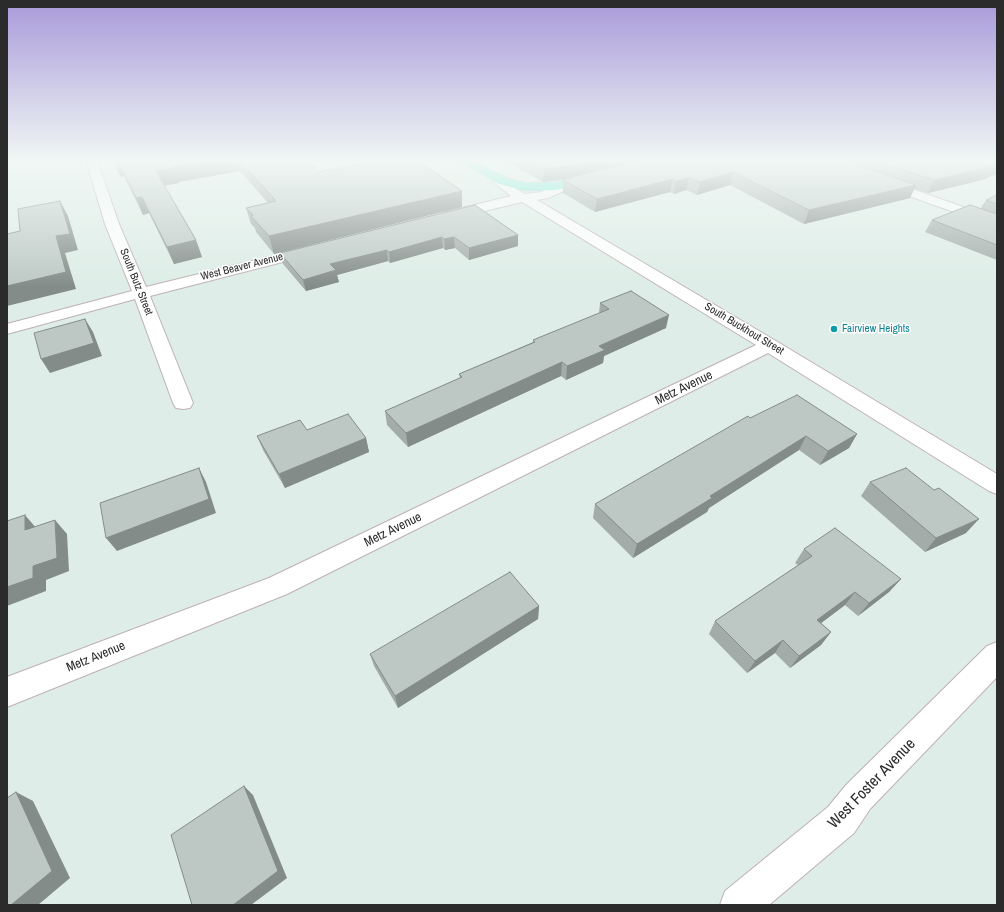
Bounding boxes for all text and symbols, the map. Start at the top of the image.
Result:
street label: South Butz Street [117,247,155,317]
street label: West Beaver Avenue [199,250,285,284]
street label: South Buckhout Street [702,300,786,358]
place label: Fairview Heights [842,322,910,336]
marker: Fairview Heights [829,324,839,334]
street label: Metz Avenue [653,367,715,409]
street label: Metz Avenue [362,509,424,551]
street label: Metz Avenue [64,638,128,676]
street label: West Foster Avenue [824,735,920,833]

